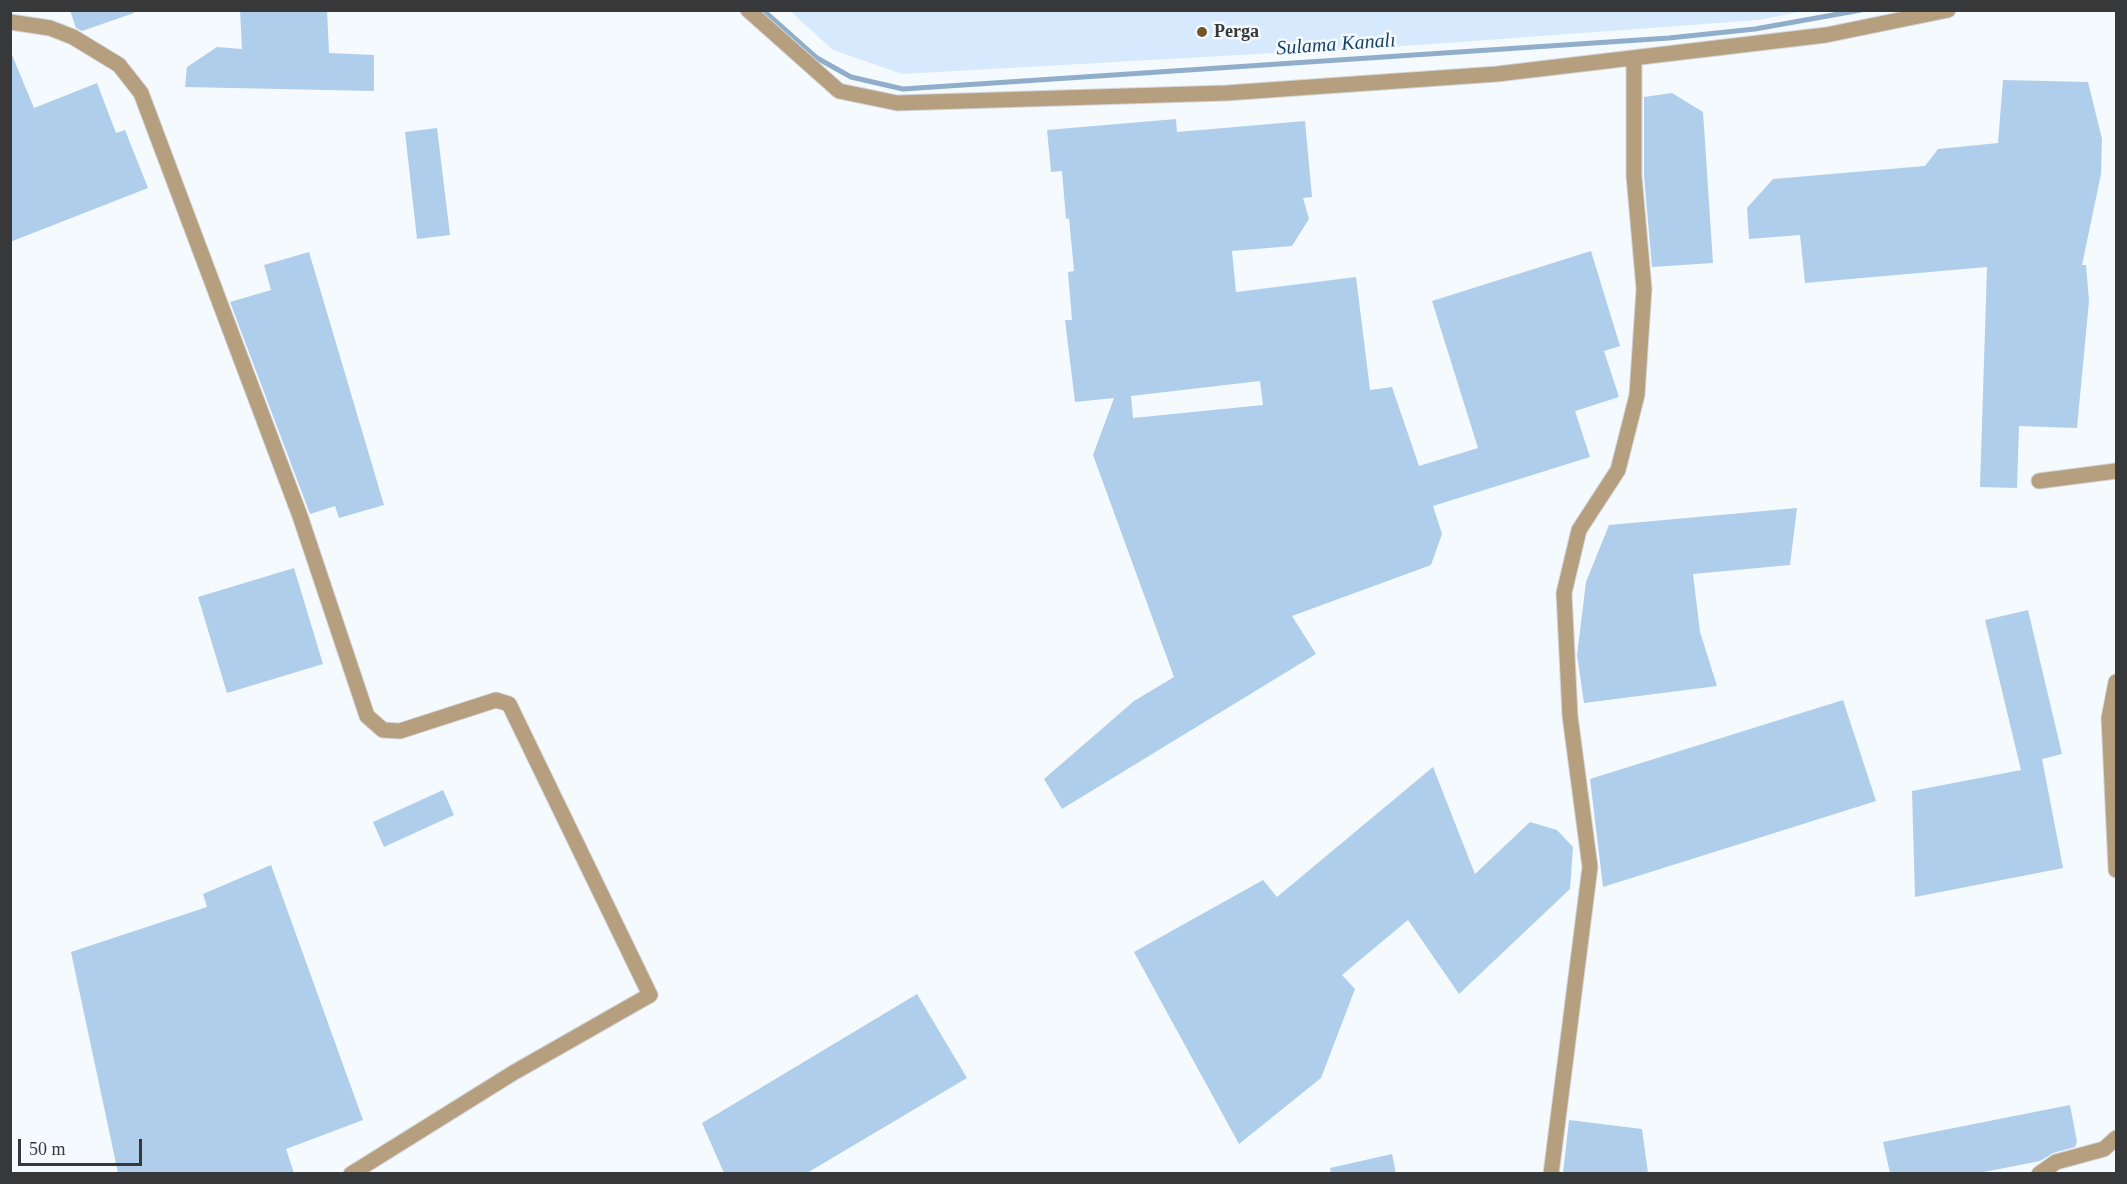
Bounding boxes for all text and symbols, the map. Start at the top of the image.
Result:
place label: Perga [1214,21,1259,43]
marker: Perga [1195,25,1209,39]
water label: Sulama Kanalı [1276,29,1396,61]
scale bar [21,1127,146,1165]
text: 50 m [29,1139,66,1159]

